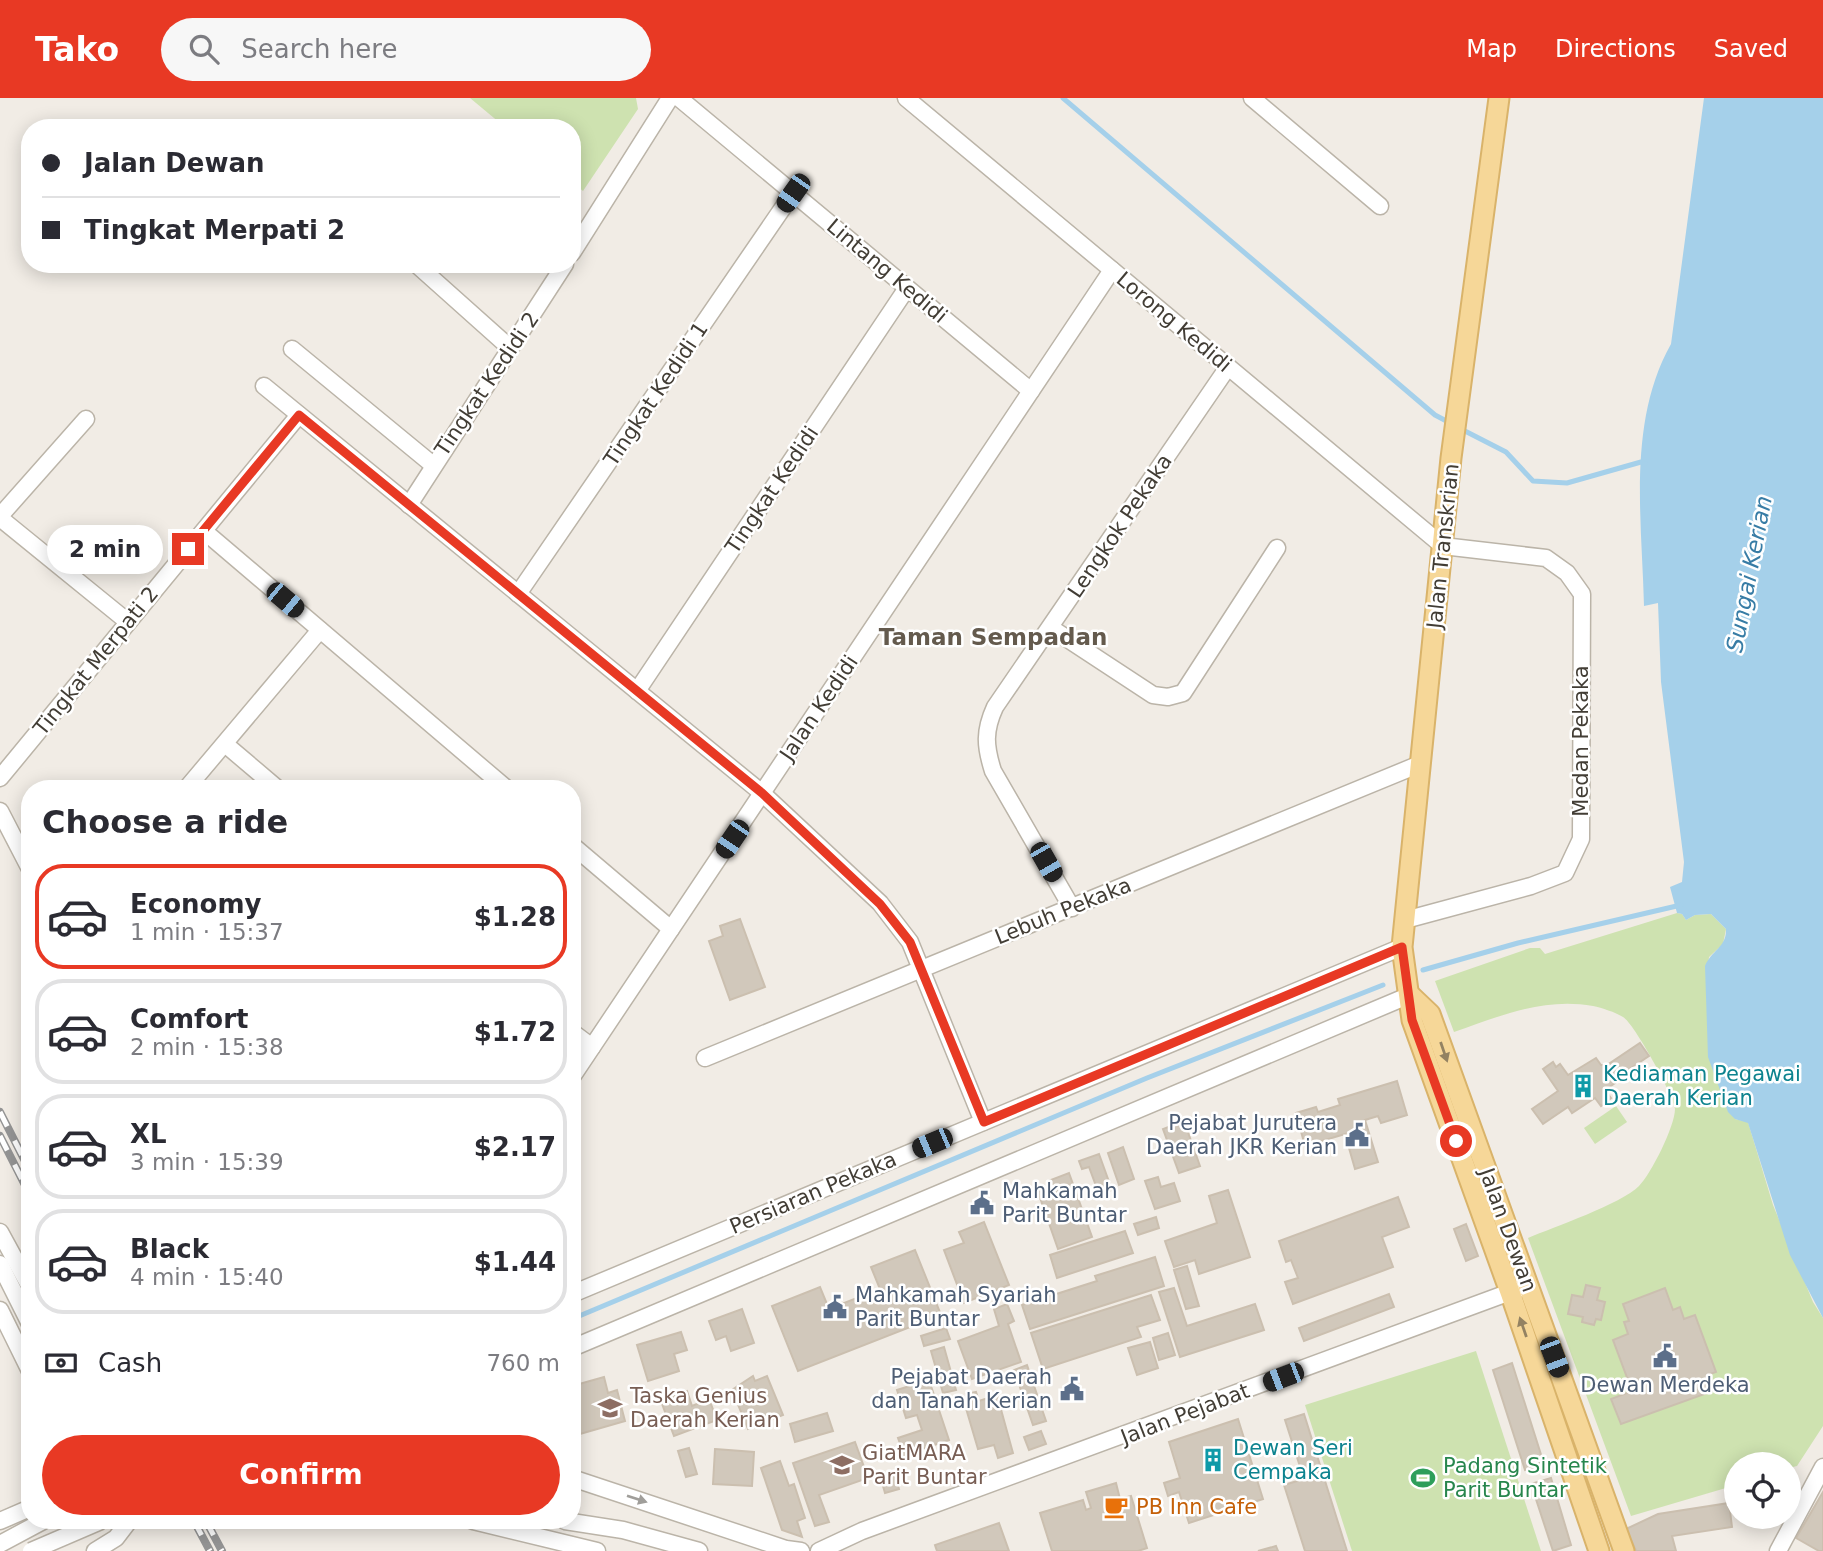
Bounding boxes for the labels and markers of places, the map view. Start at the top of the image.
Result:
place label: Kediaman Pegawai Daerah Kerian [1603,1062,1801,1110]
building icon: Kediaman Pegawai Daerah Kerian [1569,1072,1597,1100]
place label: Pejabat Jurutera Daerah JKR Kerian [1146,1111,1337,1159]
public building icon: Pejabat Jurutera Daerah JKR Kerian [1343,1121,1371,1149]
place label: Mahkamah Parit Buntar [1002,1179,1127,1227]
public building icon: Mahkamah Parit Buntar [968,1189,996,1217]
place label: Mahkamah Syariah Parit Buntar [855,1283,1057,1331]
public building icon: Mahkamah Syariah Parit Buntar [821,1293,849,1321]
public building icon: Dewan Merdeka [1651,1342,1679,1370]
place label: Pejabat Daerah dan Tanah Kerian [871,1365,1052,1413]
place label: Dewan Merdeka [1580,1373,1750,1397]
public building icon: Pejabat Daerah dan Tanah Kerian [1058,1375,1086,1403]
place label: Taska Genius Daerah Kerian [629,1384,780,1432]
school or university icon: Taska Genius Daerah Kerian [596,1394,624,1422]
place label: Dewan Seri Cempaka [1233,1436,1353,1484]
place label: GiatMARA Parit Buntar [862,1441,987,1489]
building icon: Dewan Seri Cempaka [1199,1446,1227,1474]
school or university icon: GiatMARA Parit Buntar [828,1451,856,1479]
place label: Padang Sintetik Parit Buntar [1443,1454,1608,1502]
sports icon: Padang Sintetik Parit Buntar [1409,1464,1437,1492]
cafe icon: PB Inn Cafe [1102,1493,1130,1521]
place label: PB Inn Cafe [1136,1495,1257,1519]

